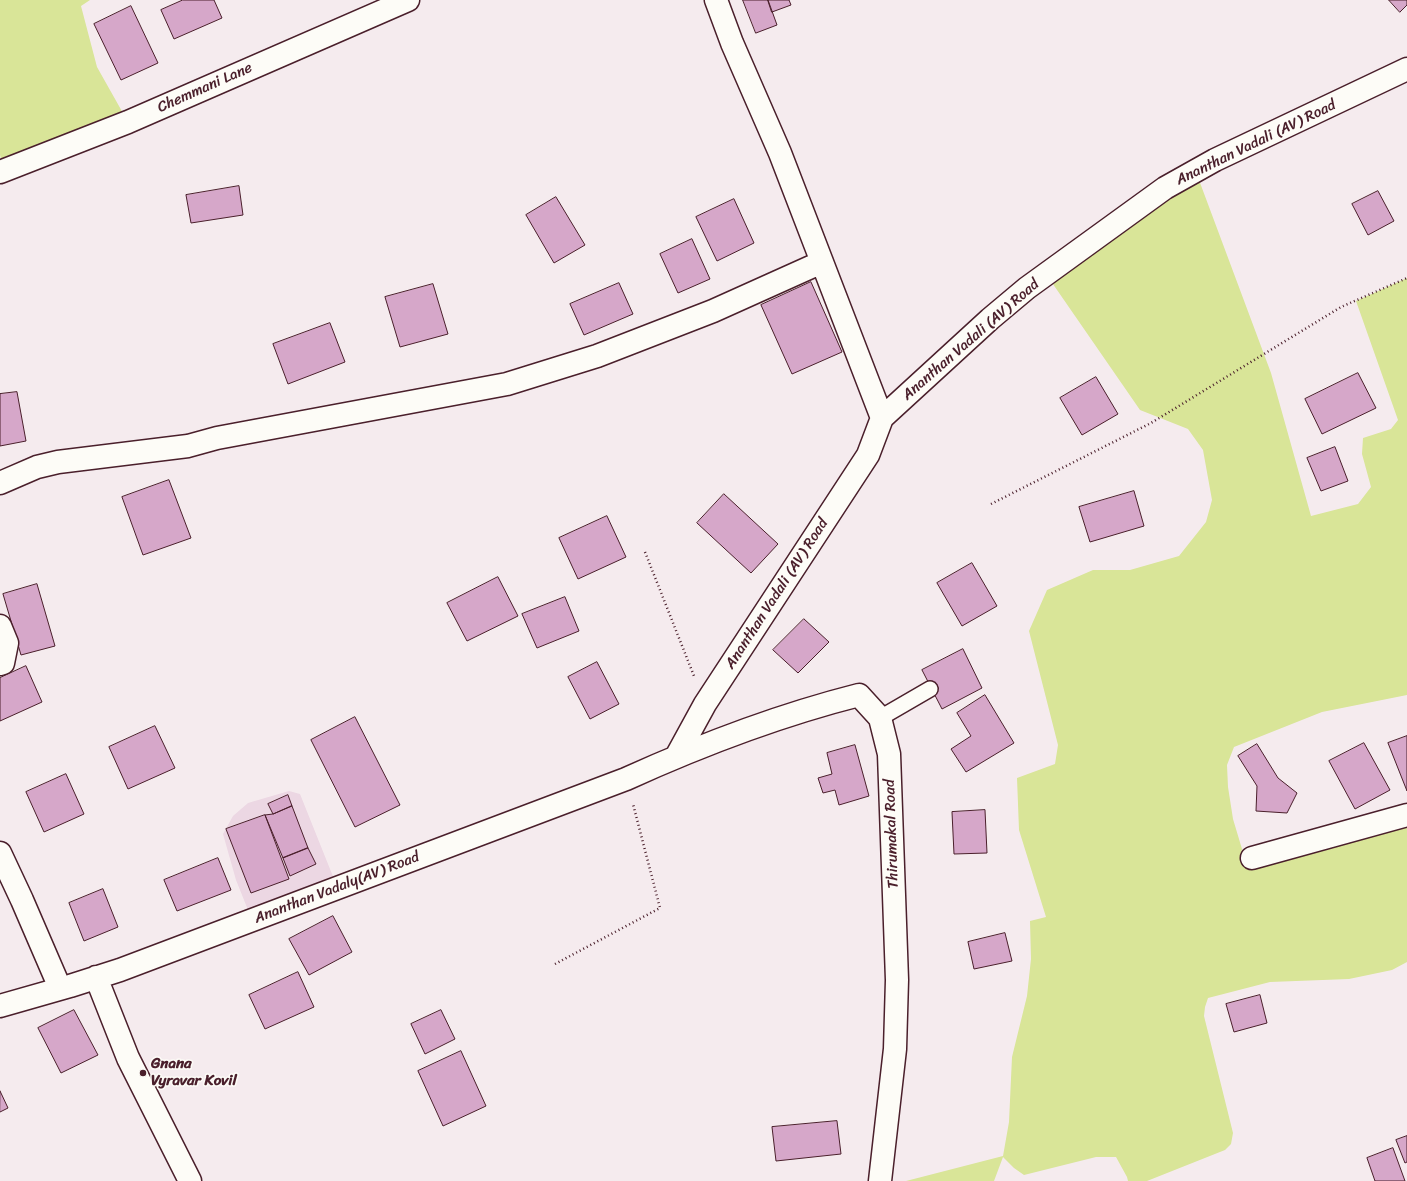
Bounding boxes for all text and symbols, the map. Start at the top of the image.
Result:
street label: Chemmani Lane [155,59,255,117]
street label: Ananthan Vadali (AV) Road [1173,96,1339,190]
street label: Ananthan Vadali (AV) Road [899,276,1043,404]
street label: Ananthan Vadali (AV) Road [722,515,832,673]
street label: Thirumakal Road [881,779,903,889]
street label: Ananthan Vadaly(AV) Road [252,848,422,928]
place label: Gnana Vyravar Kovil [151,1055,237,1090]
marker: Gnana Vyravar Kovil [138,1068,148,1078]

